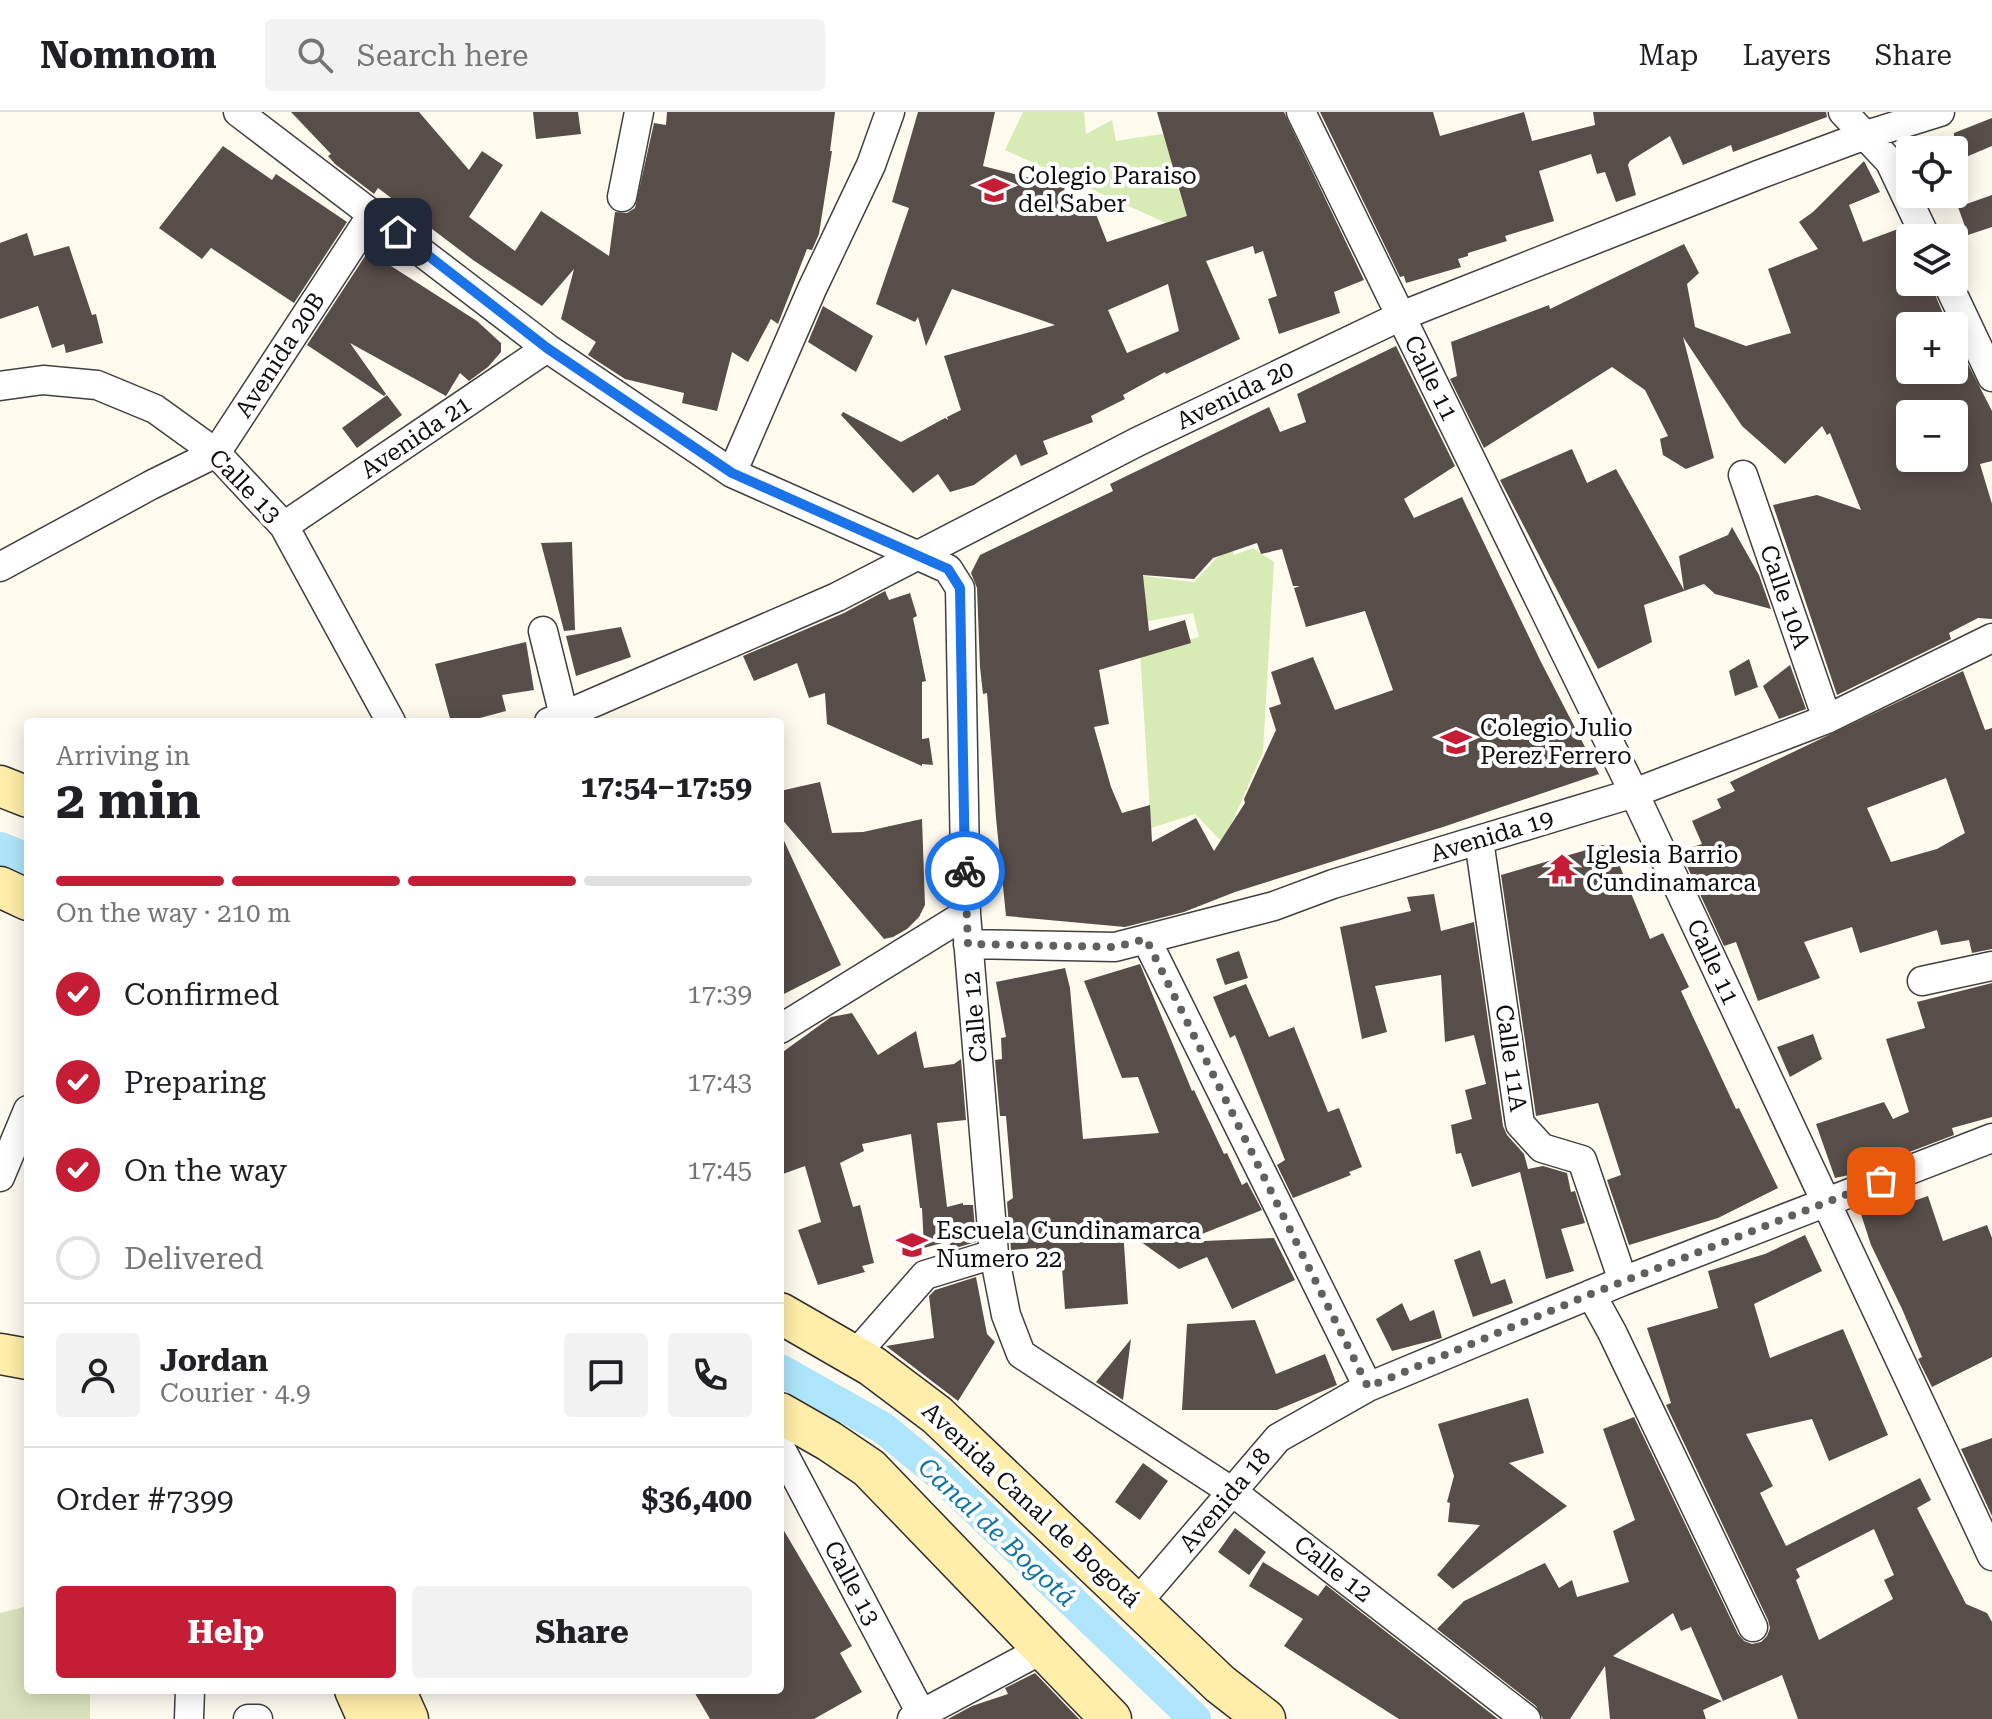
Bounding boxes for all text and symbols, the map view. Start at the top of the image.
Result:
search box [265,19,825,91]
text: Nomnom [40,33,217,77]
icon: search [293,33,337,77]
text: Search here [357,38,528,73]
text: Map [1639,39,1698,72]
text: Layers [1742,39,1831,72]
text: Share [1875,39,1952,72]
map controls [1896,136,1968,472]
button: locate [1896,136,1968,208]
place label: Colegio Paraiso del Saber [1018,162,1197,218]
school or university icon: Colegio Paraiso del Saber [977,173,1011,207]
pin [364,198,432,266]
icon: home [376,210,420,254]
button: layers [1896,224,1968,296]
street label: Avenida 20B [229,287,331,423]
button: + [1896,312,1968,384]
street label: Calle 11 [1398,331,1464,425]
street label: Avenida 20 [1172,355,1298,435]
street label: Avenida 21 [355,390,477,484]
button: − [1896,400,1968,472]
street label: Calle 13 [203,443,287,529]
street label: Calle 10A [1754,541,1816,653]
place label: Colegio Julio Perez Ferrero [1480,714,1633,770]
school or university icon: Colegio Julio Perez Ferrero [1439,725,1473,759]
text: Arriving in [56,741,190,771]
text: 17:54–17:59 [580,769,752,804]
text: 2 min [56,770,201,831]
street label: Avenida 19 [1427,804,1557,868]
courier [925,831,1005,911]
place label: Iglesia Barrio Cundinamarca [1586,841,1756,897]
icon: bike [943,849,987,893]
temple icon: Iglesia Barrio Cundinamarca [1545,852,1579,886]
text: On the way · 210 m [56,898,291,928]
street label: Calle 11 [1681,915,1745,1009]
street label: Calle 12 [957,970,993,1064]
icon: check [56,972,100,1016]
text: Confirmed [124,977,279,1012]
text: 17:39 [687,979,752,1009]
street label: Calle 11A [1490,1003,1532,1114]
icon: check [56,1060,100,1104]
text: Preparing [124,1065,266,1100]
text: 17:43 [687,1067,752,1097]
pin [1847,1147,1915,1215]
icon: check [56,1148,100,1192]
text: On the way [124,1153,287,1188]
text: 17:45 [687,1155,752,1185]
icon: bag [1859,1159,1903,1203]
place label: Escuela Cundinamarca Numero 22 [936,1217,1201,1273]
school or university icon: Escuela Cundinamarca Numero 22 [895,1228,929,1262]
text: Delivered [124,1241,263,1276]
button: person [56,1333,140,1417]
button: chat [564,1333,648,1417]
button: phone [668,1333,752,1417]
text: Jordan [160,1343,268,1378]
text: Courier · 4.9 [160,1378,310,1408]
street label: Avenida Canal de Bogotá [916,1396,1146,1614]
street label: Avenida 18 [1173,1442,1277,1558]
water label: Canal de Bogotá [912,1451,1082,1613]
text: Order #7399 [56,1482,234,1517]
text: $36,400 [642,1482,752,1517]
street label: Calle 12 [1288,1530,1378,1608]
street label: Calle 13 [818,1536,886,1630]
button: Help [56,1586,396,1678]
button: Share [412,1586,752,1678]

